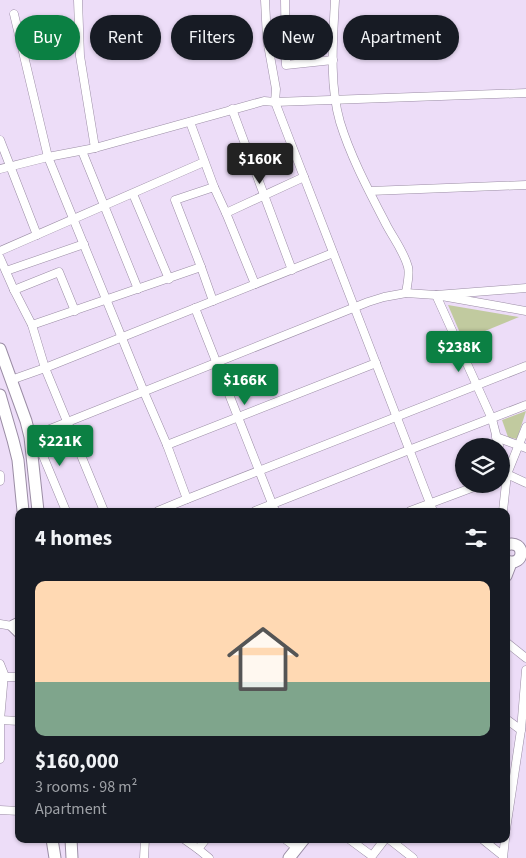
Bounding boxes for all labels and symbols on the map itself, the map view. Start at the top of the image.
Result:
pin: $160K [225,142,295,185]
pin: $238K [424,330,494,373]
pin: $166K [210,364,280,406]
pin: $221K [25,424,95,467]

